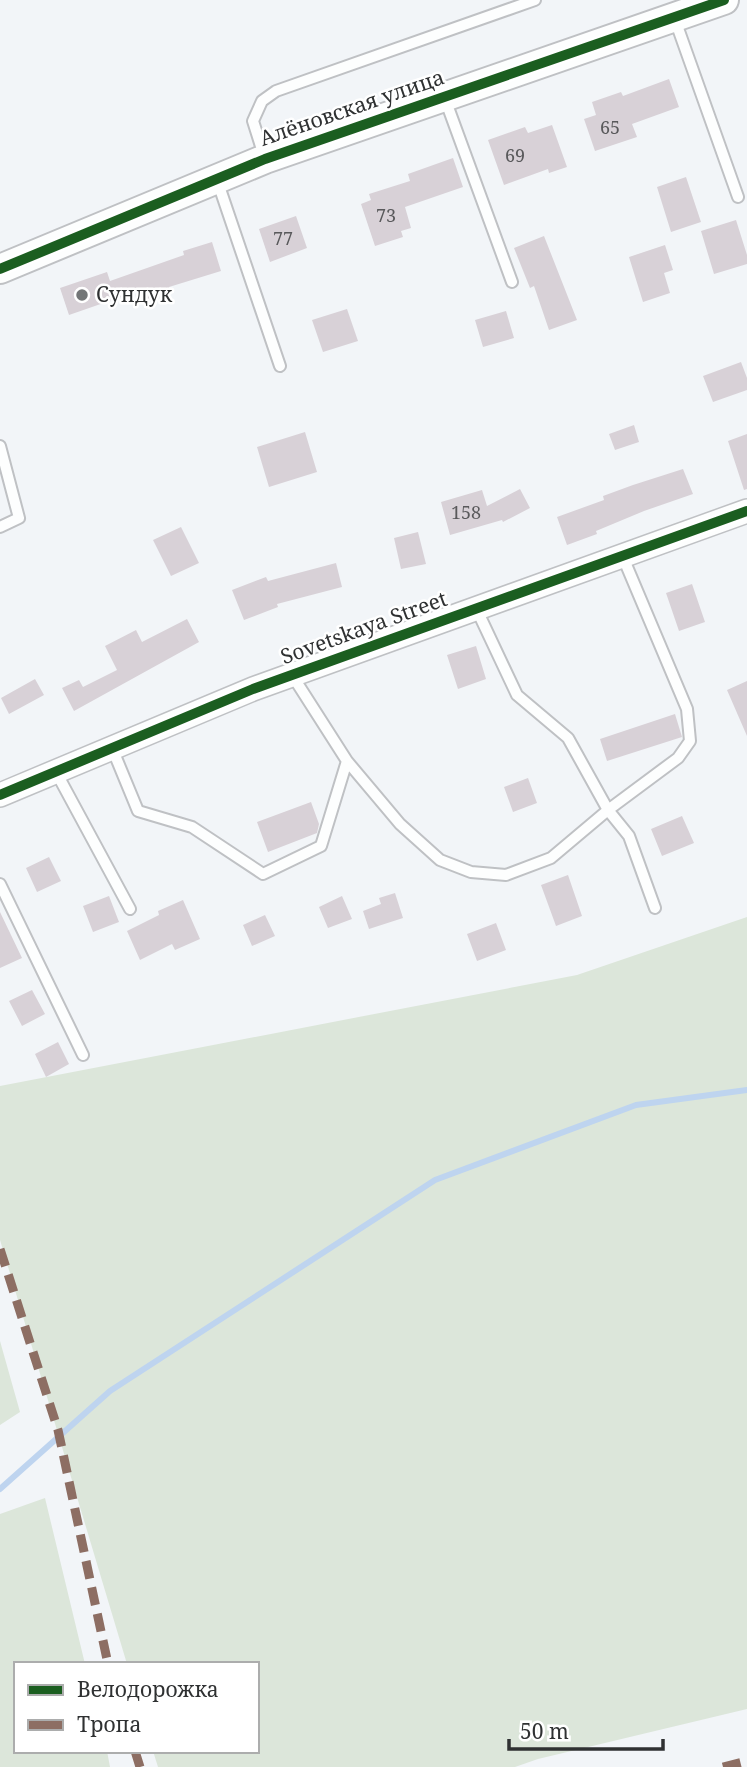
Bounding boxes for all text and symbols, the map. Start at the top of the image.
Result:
street label: Алёновская улица [256,62,448,152]
house number: 65 [600,115,620,139]
house number: 69 [505,143,525,167]
house number: 73 [376,203,396,227]
house number: 77 [273,226,293,250]
place label: Сундук [96,280,173,308]
marker: Сундук [74,287,90,303]
house number: 158 [451,500,481,524]
street label: Sovetskaya Street [277,584,451,670]
legend [14,1662,259,1753]
text: Велодорожка [77,1675,219,1703]
scale bar [509,1708,663,1752]
text: Тропа [77,1710,141,1738]
text: 50 m [520,1717,569,1745]

